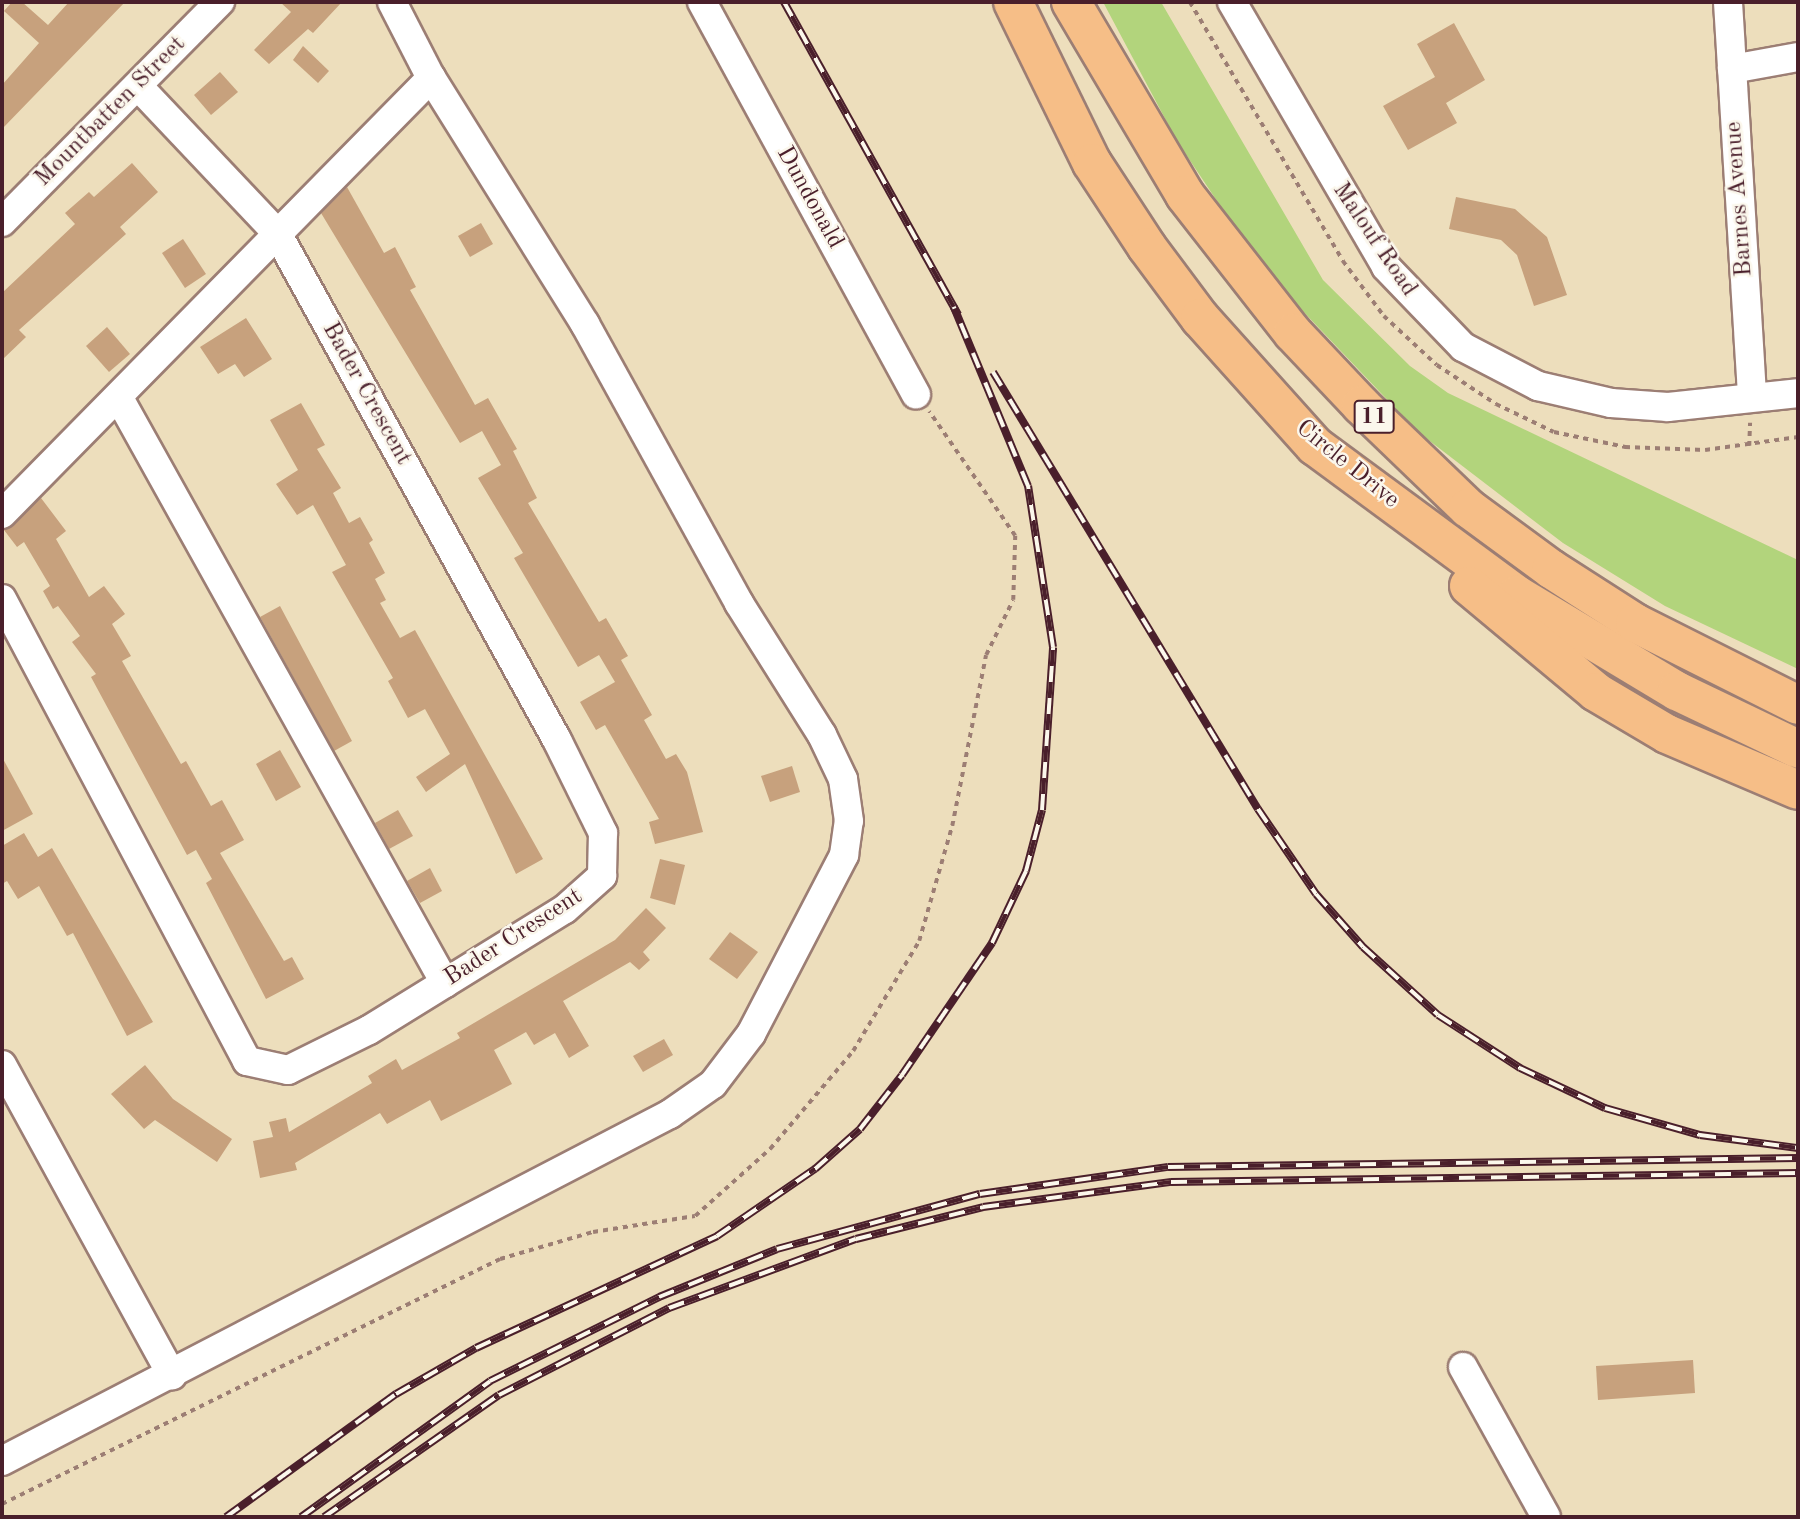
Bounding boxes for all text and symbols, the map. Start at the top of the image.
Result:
street label: Mountbatten Street [30,31,192,193]
street label: Barnes Avenue [1720,120,1760,278]
street label: Dundonald [769,142,849,254]
street label: Malouf Road [1325,178,1423,302]
street label: Bader Crescent [315,318,417,470]
road number: 11 [1353,398,1395,436]
street label: Circle Drive [1289,415,1405,515]
street label: Bader Crescent [440,883,588,993]

